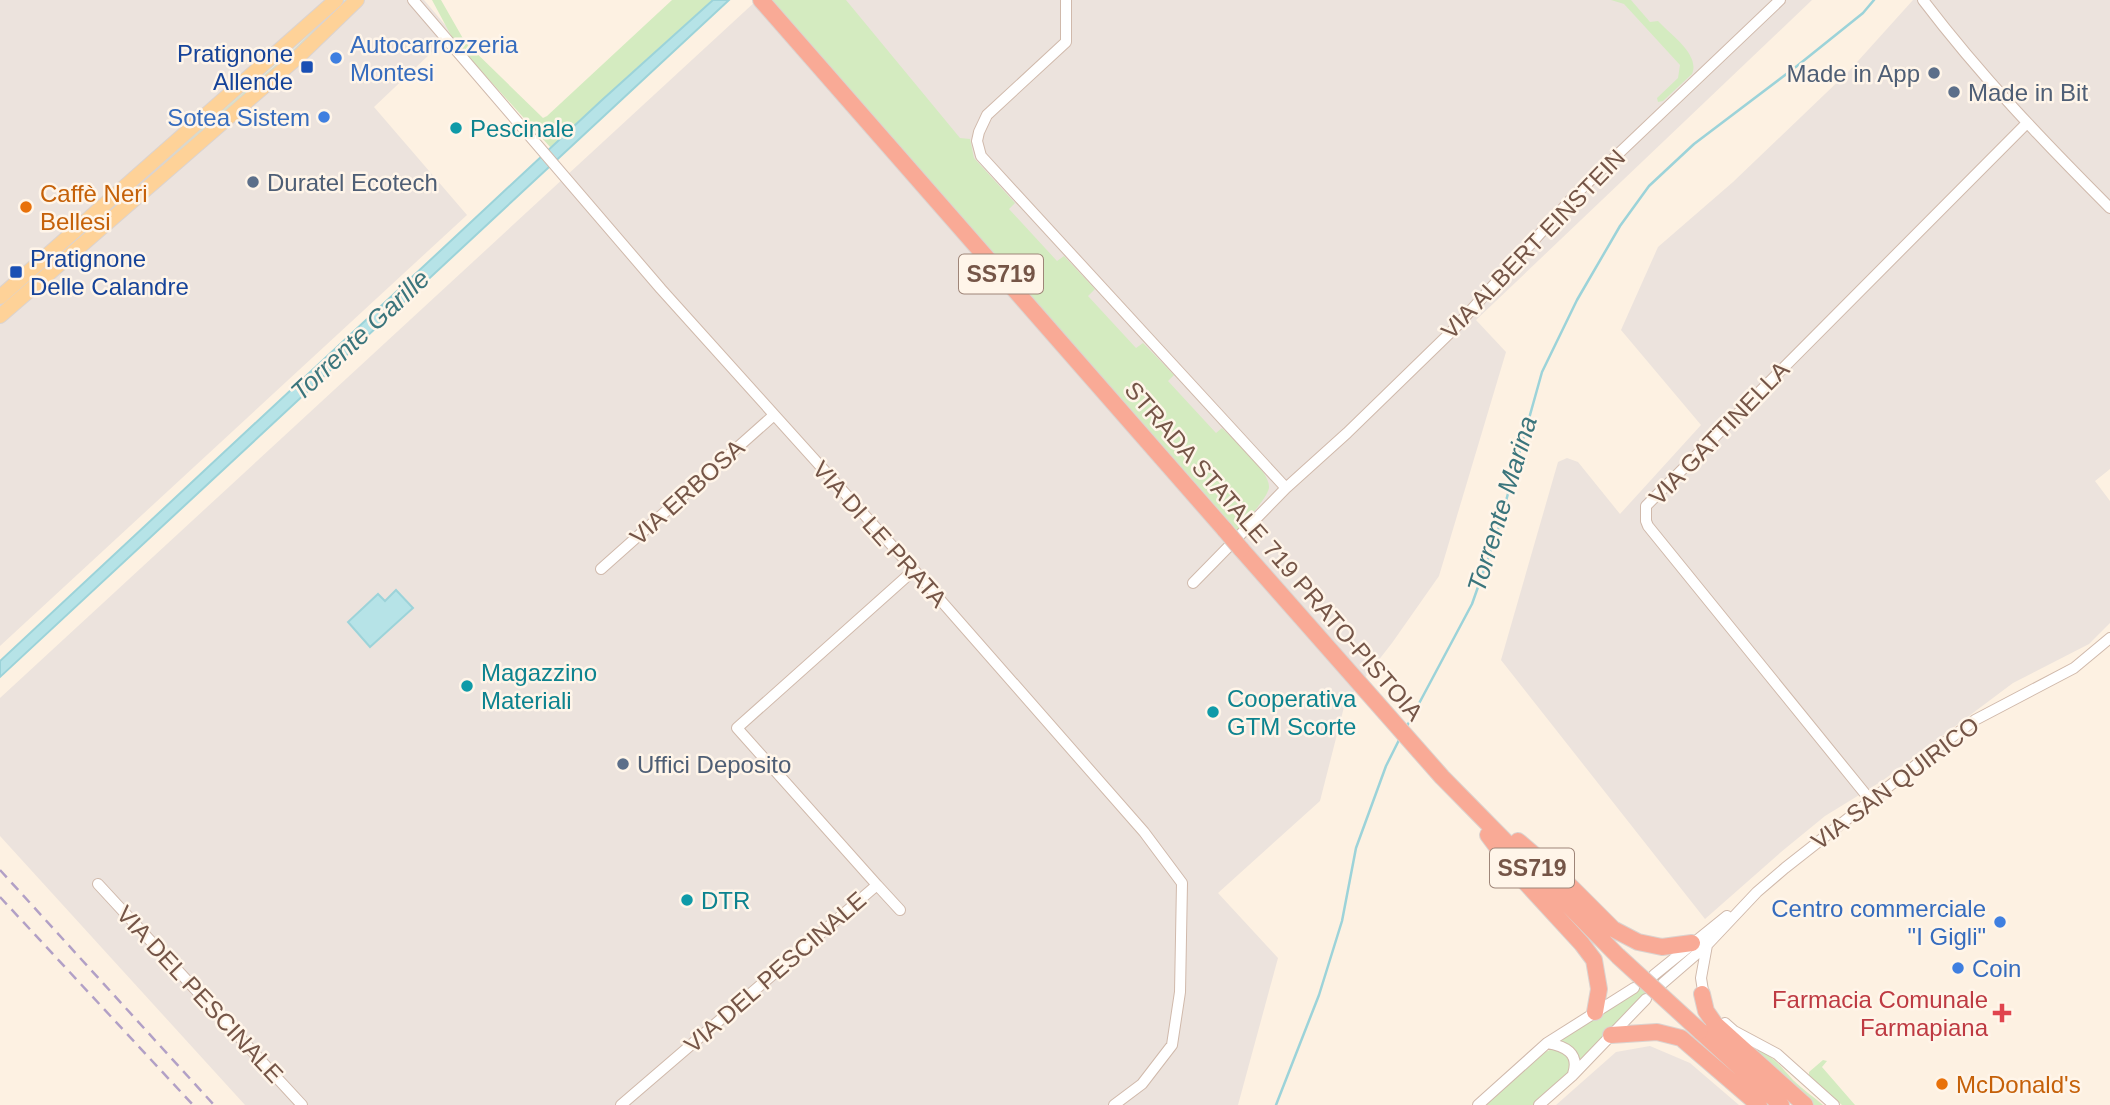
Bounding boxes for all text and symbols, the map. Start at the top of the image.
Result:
place label: Autocarrozzeria Montesi [350,31,519,86]
place label: Pratignone Allende [177,40,293,95]
marker: Autocarrozzeria Montesi [328,50,344,66]
marker: Pratignone Allende [299,59,315,75]
place label: Made in App [1787,60,1920,87]
marker: Made in App [1926,65,1942,81]
place label: Made in Bit [1968,79,2088,106]
marker: Made in Bit [1946,84,1962,100]
place label: Sotea Sistem [167,104,310,131]
marker: Sotea Sistem [316,109,332,125]
place label: Pescinale [470,115,574,142]
marker: Pescinale [448,120,464,136]
street label: VIA ALBERT EINSTEIN [1436,144,1630,344]
place label: Duratel Ecotech [267,169,438,196]
marker: Duratel Ecotech [245,174,261,190]
place label: Caffè Neri Bellesi [40,180,148,235]
marker: Caffè Neri Bellesi [18,199,34,215]
place label: Pratignone Delle Calandre [30,245,189,300]
road number: SS719 [959,255,1043,294]
water label: Torrente Garille [285,263,435,407]
marker: Pratignone Delle Calandre [8,264,24,280]
street label: VIA GATTINELLA [1644,356,1794,510]
street label: STRADA STATALE 719 PRATO-PISTOIA [1119,376,1429,726]
water label: Torrente Marina [1461,412,1543,596]
street label: VIA ERBOSA [624,434,750,550]
street label: VIA DI LE PRATA [807,455,953,613]
place label: Magazzino Materiali [481,659,597,714]
marker: Magazzino Materiali [459,678,475,694]
place label: Cooperativa GTM Scorte [1227,685,1357,740]
marker: Cooperativa GTM Scorte [1205,704,1221,720]
street label: VIA SAN QUIRICO [1806,711,1984,855]
place label: Uffici Deposito [637,751,791,778]
marker: Uffici Deposito [615,756,631,772]
road number: SS719 [1490,848,1574,888]
street label: VIA DEL PESCINALE [679,886,871,1058]
place label: DTR [701,887,750,914]
marker: DTR [679,892,695,908]
place label: Centro commerciale "I Gigli" [1771,895,1986,950]
street label: VIA DEL PESCINALE [111,900,289,1088]
marker: Centro commerciale "I Gigli" [1992,914,2008,930]
place label: Coin [1972,955,2021,982]
marker: Coin [1950,960,1966,976]
place label: Farmacia Comunale Farmapiana [1772,986,1989,1041]
marker: Farmacia Comunale Farmapiana [1994,1005,2010,1021]
place label: McDonald's [1956,1071,2081,1098]
marker: McDonald's [1934,1076,1950,1092]

